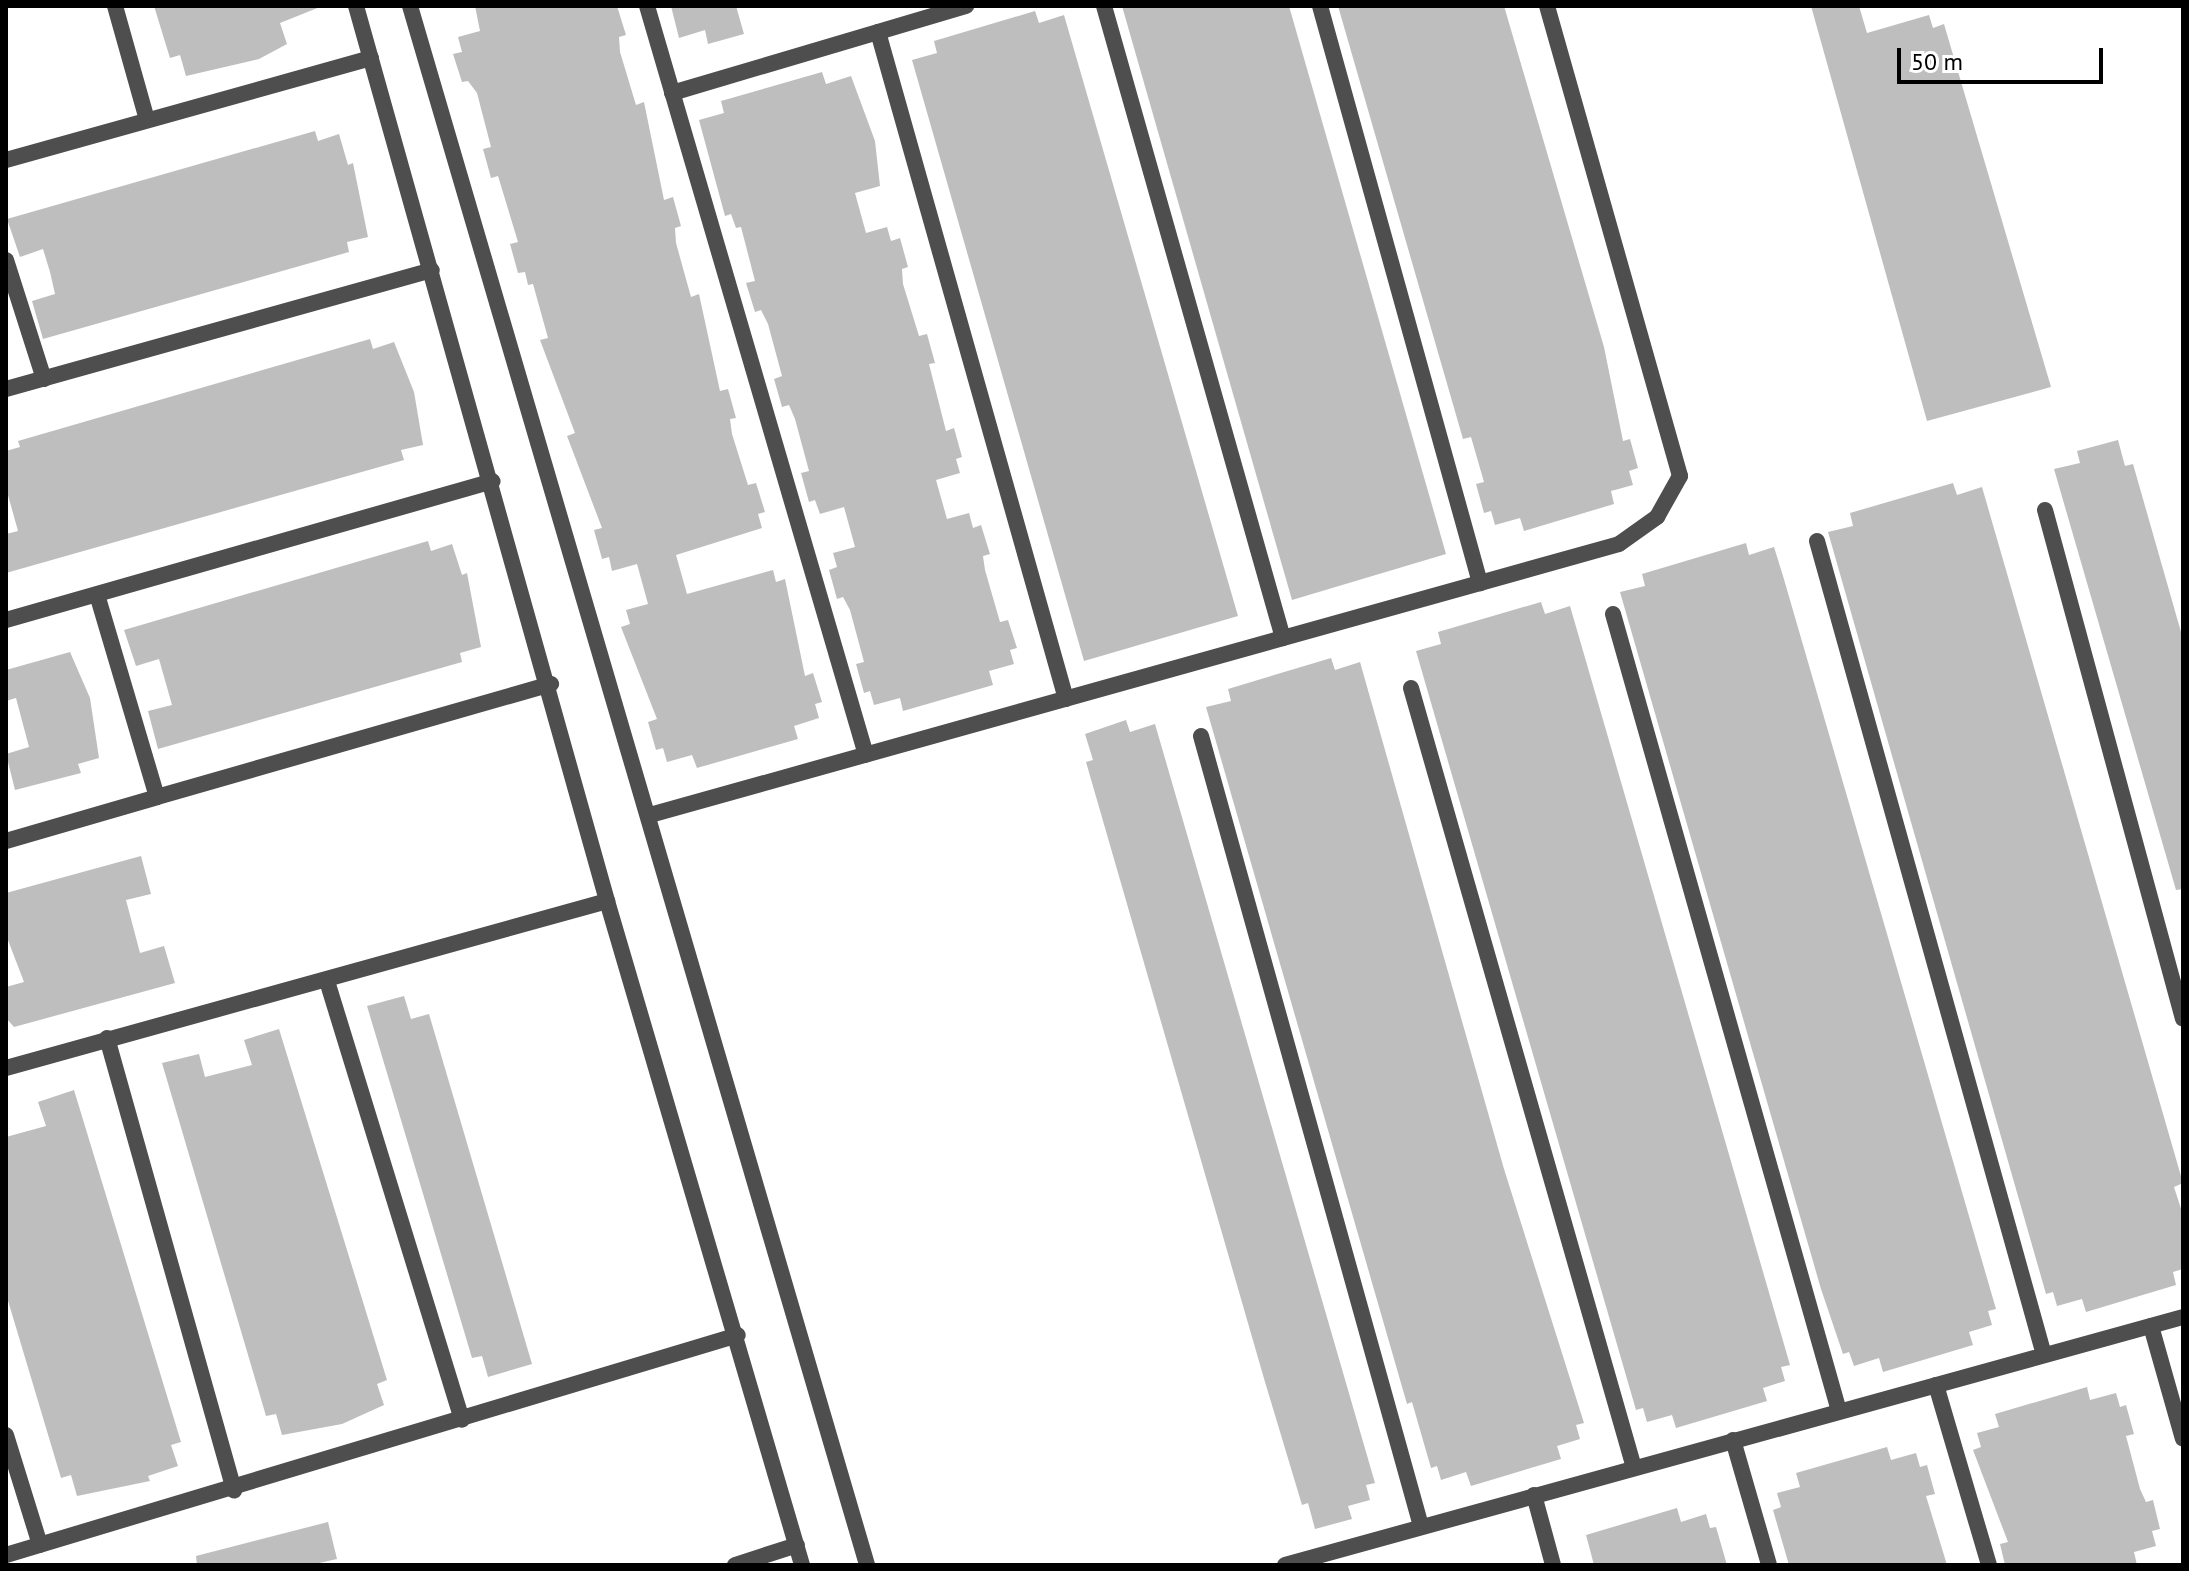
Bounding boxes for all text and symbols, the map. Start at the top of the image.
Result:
scale bar [1901,32,2107,82]
text: 50 m [1911,46,1963,77]

